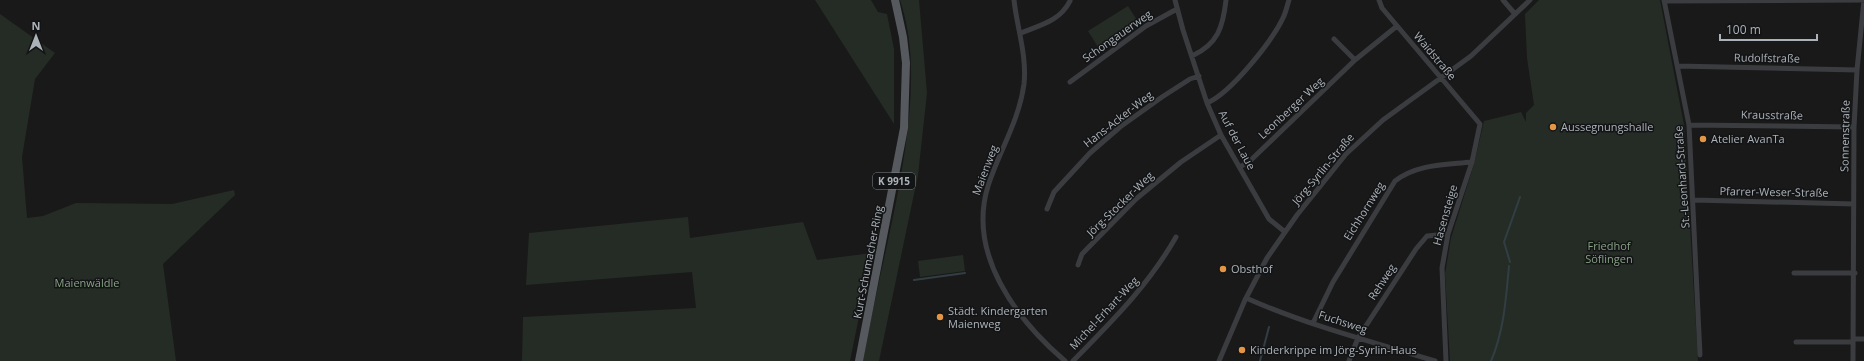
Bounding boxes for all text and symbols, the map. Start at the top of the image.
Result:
street label: Schongauerweg [1079,6,1154,65]
north arrow [16,16,56,56]
scale bar [1720,16,1817,42]
text: N [32,18,40,33]
text: 100 m [1726,21,1761,38]
street label: Waidstraße [1411,28,1460,83]
street label: Rudolfstraße [1734,49,1800,66]
street label: Leonberger Weg [1255,73,1327,142]
street label: Hans-Acker-Weg [1080,87,1156,150]
street label: Sonnenstraße [1836,100,1853,172]
street label: Krausstraße [1741,106,1803,123]
street label: Auf der Laue [1215,107,1259,172]
place label: Aussegnungshalle [1561,119,1653,134]
marker: Aussegnungshalle [1548,122,1558,132]
street label: St.-Leonhard-Straße [1670,125,1693,229]
street label: Jörg-Syrlin-Straße [1288,130,1357,208]
place label: Atelier AvanTa [1711,131,1785,146]
marker: Atelier AvanTa [1698,134,1708,144]
street label: Maienweg [968,143,1001,197]
street label: Jörg-Stocker-Weg [1082,168,1156,240]
road number: K 9915 [873,173,915,189]
street label: Eichhornweg [1340,179,1387,243]
street label: Hasensteige [1429,183,1460,247]
street label: Pfarrer-Weser-Straße [1719,183,1829,200]
street label: Kurt-Schumacher-Ring [849,204,886,320]
park label: Friedhof Söflingen [1585,238,1633,266]
place label: Obsthof [1231,261,1274,276]
street label: Rehweg [1364,261,1399,303]
marker: Obsthof [1218,264,1228,274]
street label: Michel-Erhart-Weg [1066,273,1141,352]
park label: Maienwäldle [55,275,119,290]
place label: Städt. Kindergarten Maienweg [948,303,1048,331]
street label: Fuchsweg [1317,307,1369,336]
marker: Städt. Kindergarten Maienweg [935,312,945,322]
place label: Kinderkrippe im Jörg-Syrlin-Haus [1250,342,1417,357]
marker: Kinderkrippe im Jörg-Syrlin-Haus [1237,345,1247,355]

